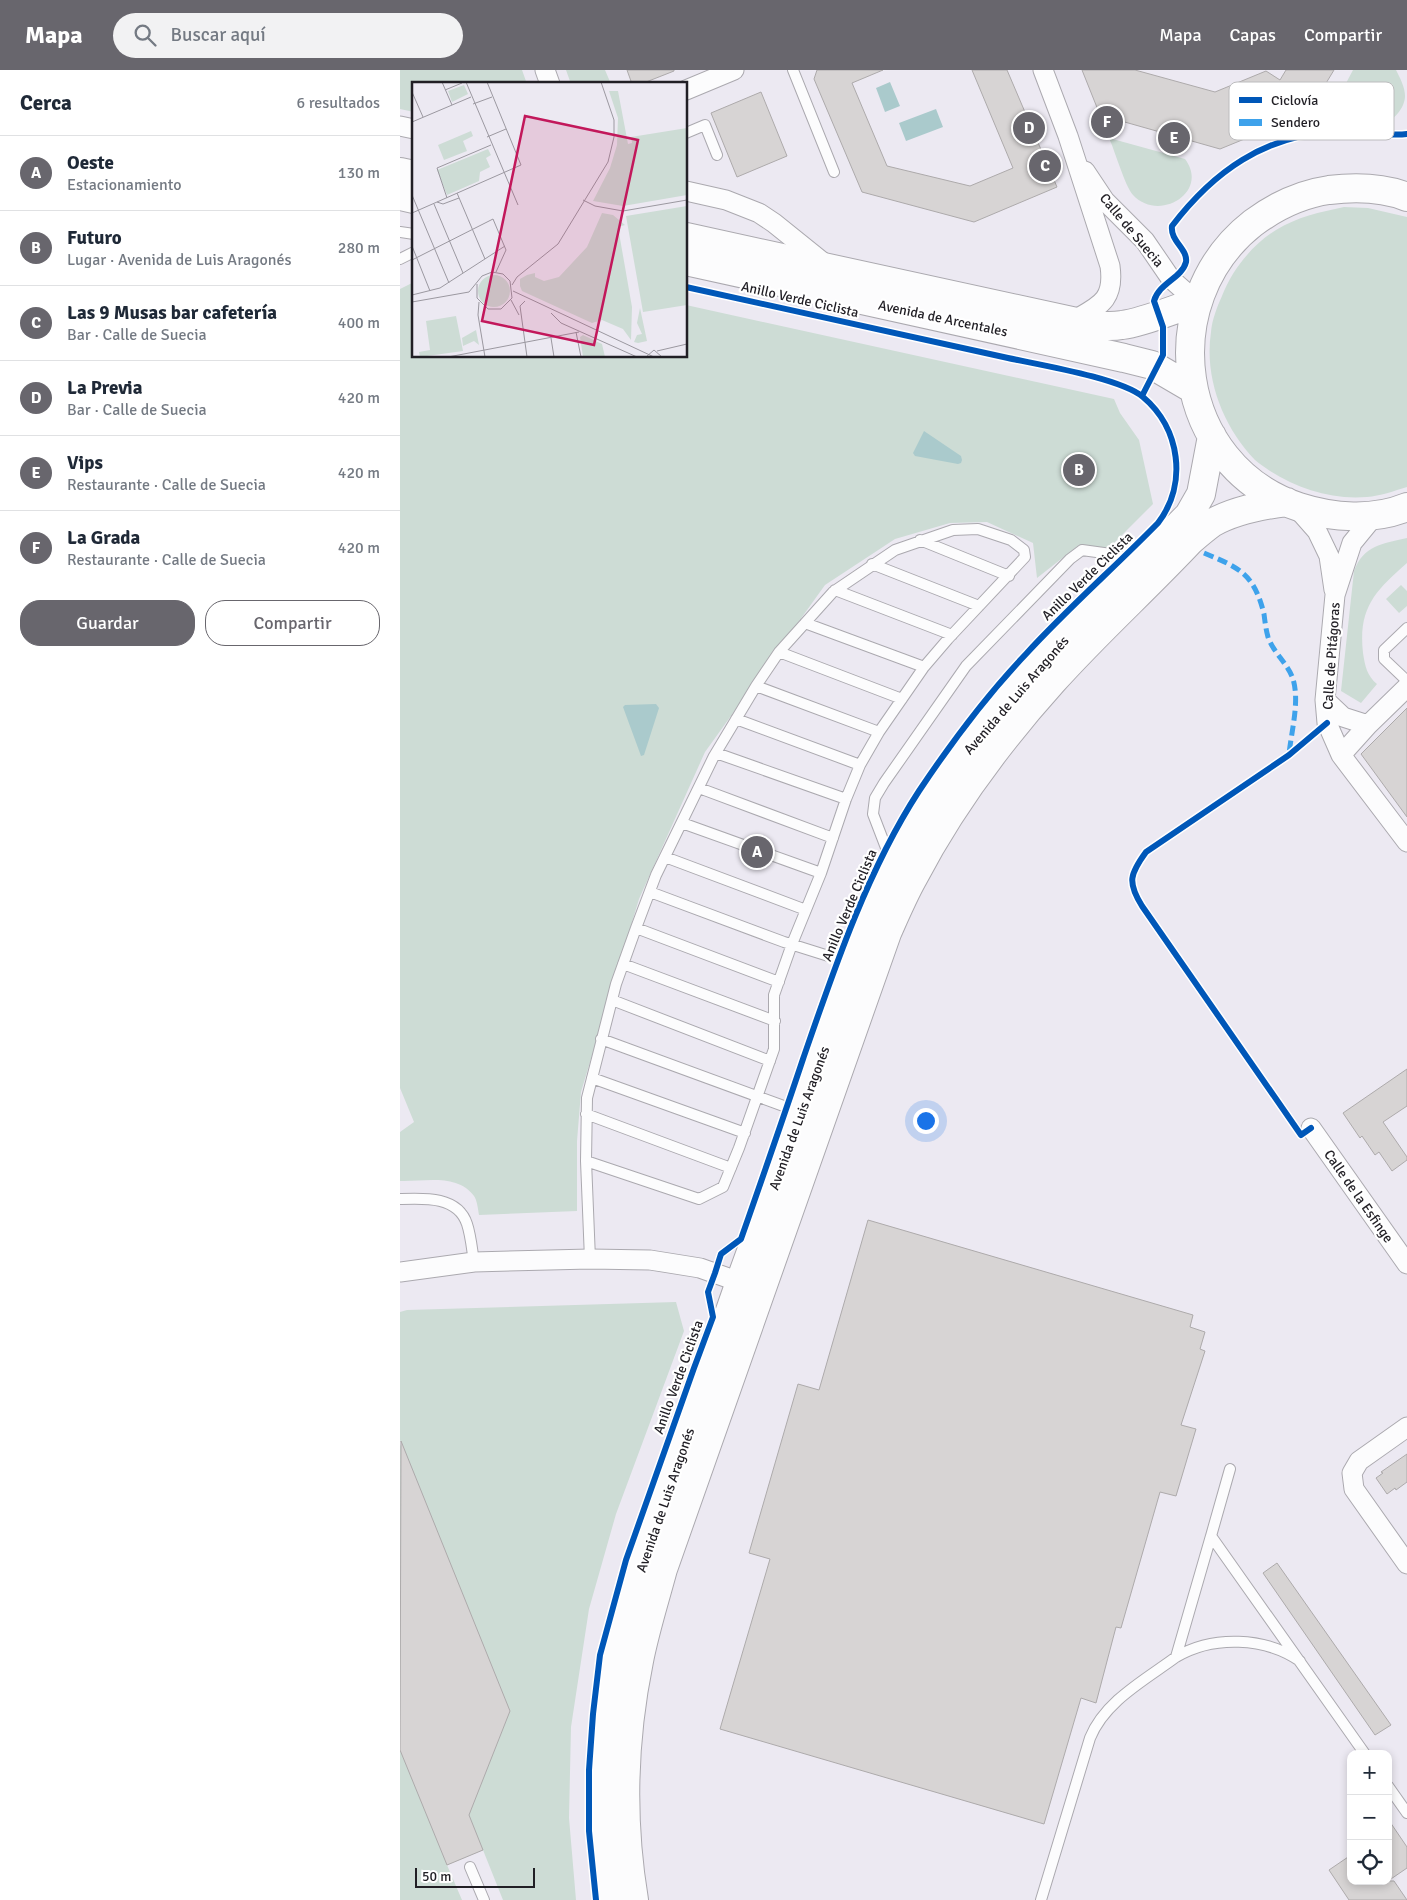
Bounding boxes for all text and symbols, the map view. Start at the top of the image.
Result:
search box [113,13,463,58]
text: Mapa [25,20,83,50]
icon: search [131,21,159,49]
text: Buscar aquí [171,23,266,47]
text: Mapa [1159,24,1202,46]
text: Capas [1230,24,1276,46]
text: Compartir [1304,24,1382,46]
inset map [412,82,688,358]
legend [1229,82,1394,140]
text: Cerca [20,90,72,116]
text: Ciclovía [1271,92,1318,109]
text: 6 resultados [297,93,380,113]
pin: F [1091,103,1123,141]
pin: D [1013,109,1045,147]
text: Sendero [1271,114,1320,131]
pin: E [1158,119,1190,157]
pin: C [1029,147,1061,185]
text: Oeste [67,151,114,175]
text: A [31,163,41,183]
text: 130 m [338,163,380,183]
text: Estacionamiento [67,175,182,195]
street label: Calle de Suecia [1096,190,1167,271]
text: Futuro [67,226,122,250]
text: B [31,238,41,258]
text: 280 m [338,238,380,258]
text: Lugar · Avenida de Luis Aragonés [67,250,291,270]
street label: Anillo Verde Ciclista [740,278,860,321]
street label: Avenida de Arcentales [877,296,1009,341]
text: Las 9 Musas bar cafetería [67,301,277,325]
text: C [31,313,41,333]
text: 400 m [338,313,380,333]
text: Bar · Calle de Suecia [67,325,207,345]
text: La Previa [67,376,142,400]
text: D [31,388,41,408]
text: 420 m [338,388,380,408]
text: Bar · Calle de Suecia [67,400,207,420]
text: Vips [67,451,103,475]
pin: B [1063,451,1095,489]
text: E [31,463,41,483]
text: 420 m [338,463,380,483]
text: Restaurante · Calle de Suecia [67,475,266,495]
text: La Grada [67,526,140,550]
street label: Anillo Verde Ciclista [1038,529,1136,624]
text: F [32,538,40,558]
text: 420 m [338,538,380,558]
text: Restaurante · Calle de Suecia [67,550,266,570]
button: Guardar [20,600,195,646]
button: Compartir [205,600,380,646]
street label: Calle de Pitágoras [1319,602,1344,710]
street label: Avenida de Luis Aragonés [960,632,1073,758]
pin: A [741,833,773,871]
street label: Anillo Verde Ciclista [818,847,881,964]
street label: Avenida de Luis Aragonés [766,1044,833,1192]
your location [913,1108,939,1134]
street label: Calle de la Esfinge [1320,1147,1397,1246]
street label: Anillo Verde Ciclista [650,1318,707,1436]
street label: Avenida de Luis Aragonés [633,1426,698,1575]
map controls [1347,1750,1392,1885]
button: + [1347,1750,1392,1795]
button: − [1347,1795,1392,1840]
button: locate [1347,1840,1392,1885]
scale bar [415,1865,535,1888]
text: 50 m [422,1868,451,1885]

